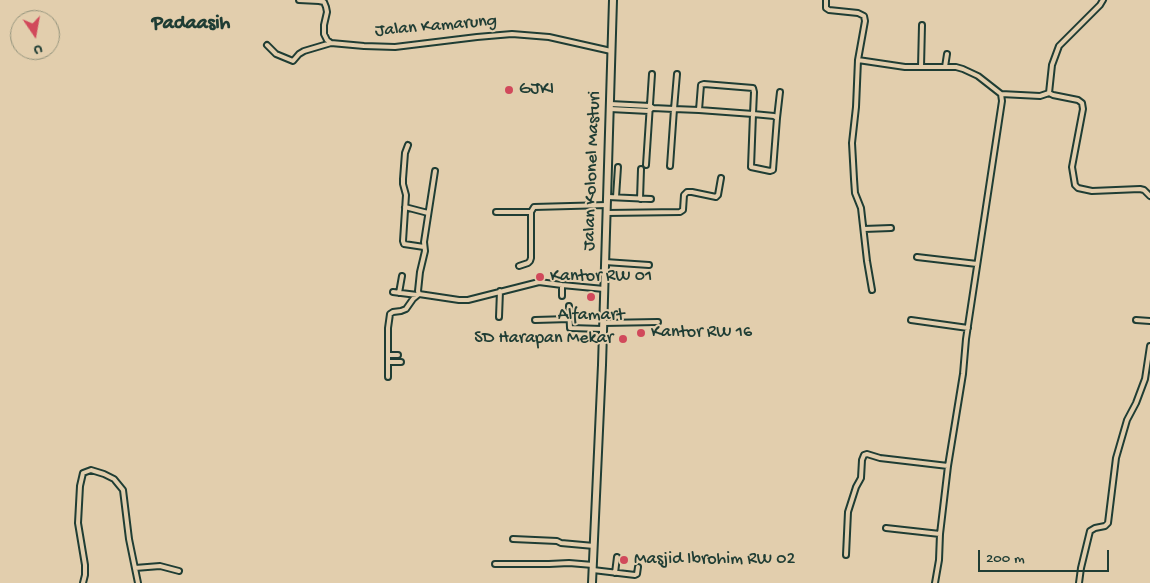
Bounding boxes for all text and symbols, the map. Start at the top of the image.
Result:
north arrow [10,10,60,60]
street label: Jalan Kamarung [374,11,498,43]
district label: Padaasih [152,13,230,37]
text: U [32,40,44,58]
place label: GJKI [519,79,554,101]
marker: GJKI [503,84,515,96]
street label: Jalan Kolonel Masturi [579,91,607,251]
place label: Kantor RW 01 [550,266,652,288]
marker: Kantor RW 01 [534,271,546,283]
marker: Alfamart [585,291,597,303]
place label: Alfamart [558,305,624,327]
place label: Kantor RW 16 [651,322,752,344]
marker: Kantor RW 16 [635,327,647,339]
place label: SD Harapan Mekar [474,328,613,350]
marker: SD Harapan Mekar [617,333,629,345]
scale bar [980,540,1111,572]
place label: Masjid Ibrohim RW 02 [634,549,795,571]
text: 200 m [986,550,1025,568]
marker: Masjid Ibrohim RW 02 [618,554,630,566]

